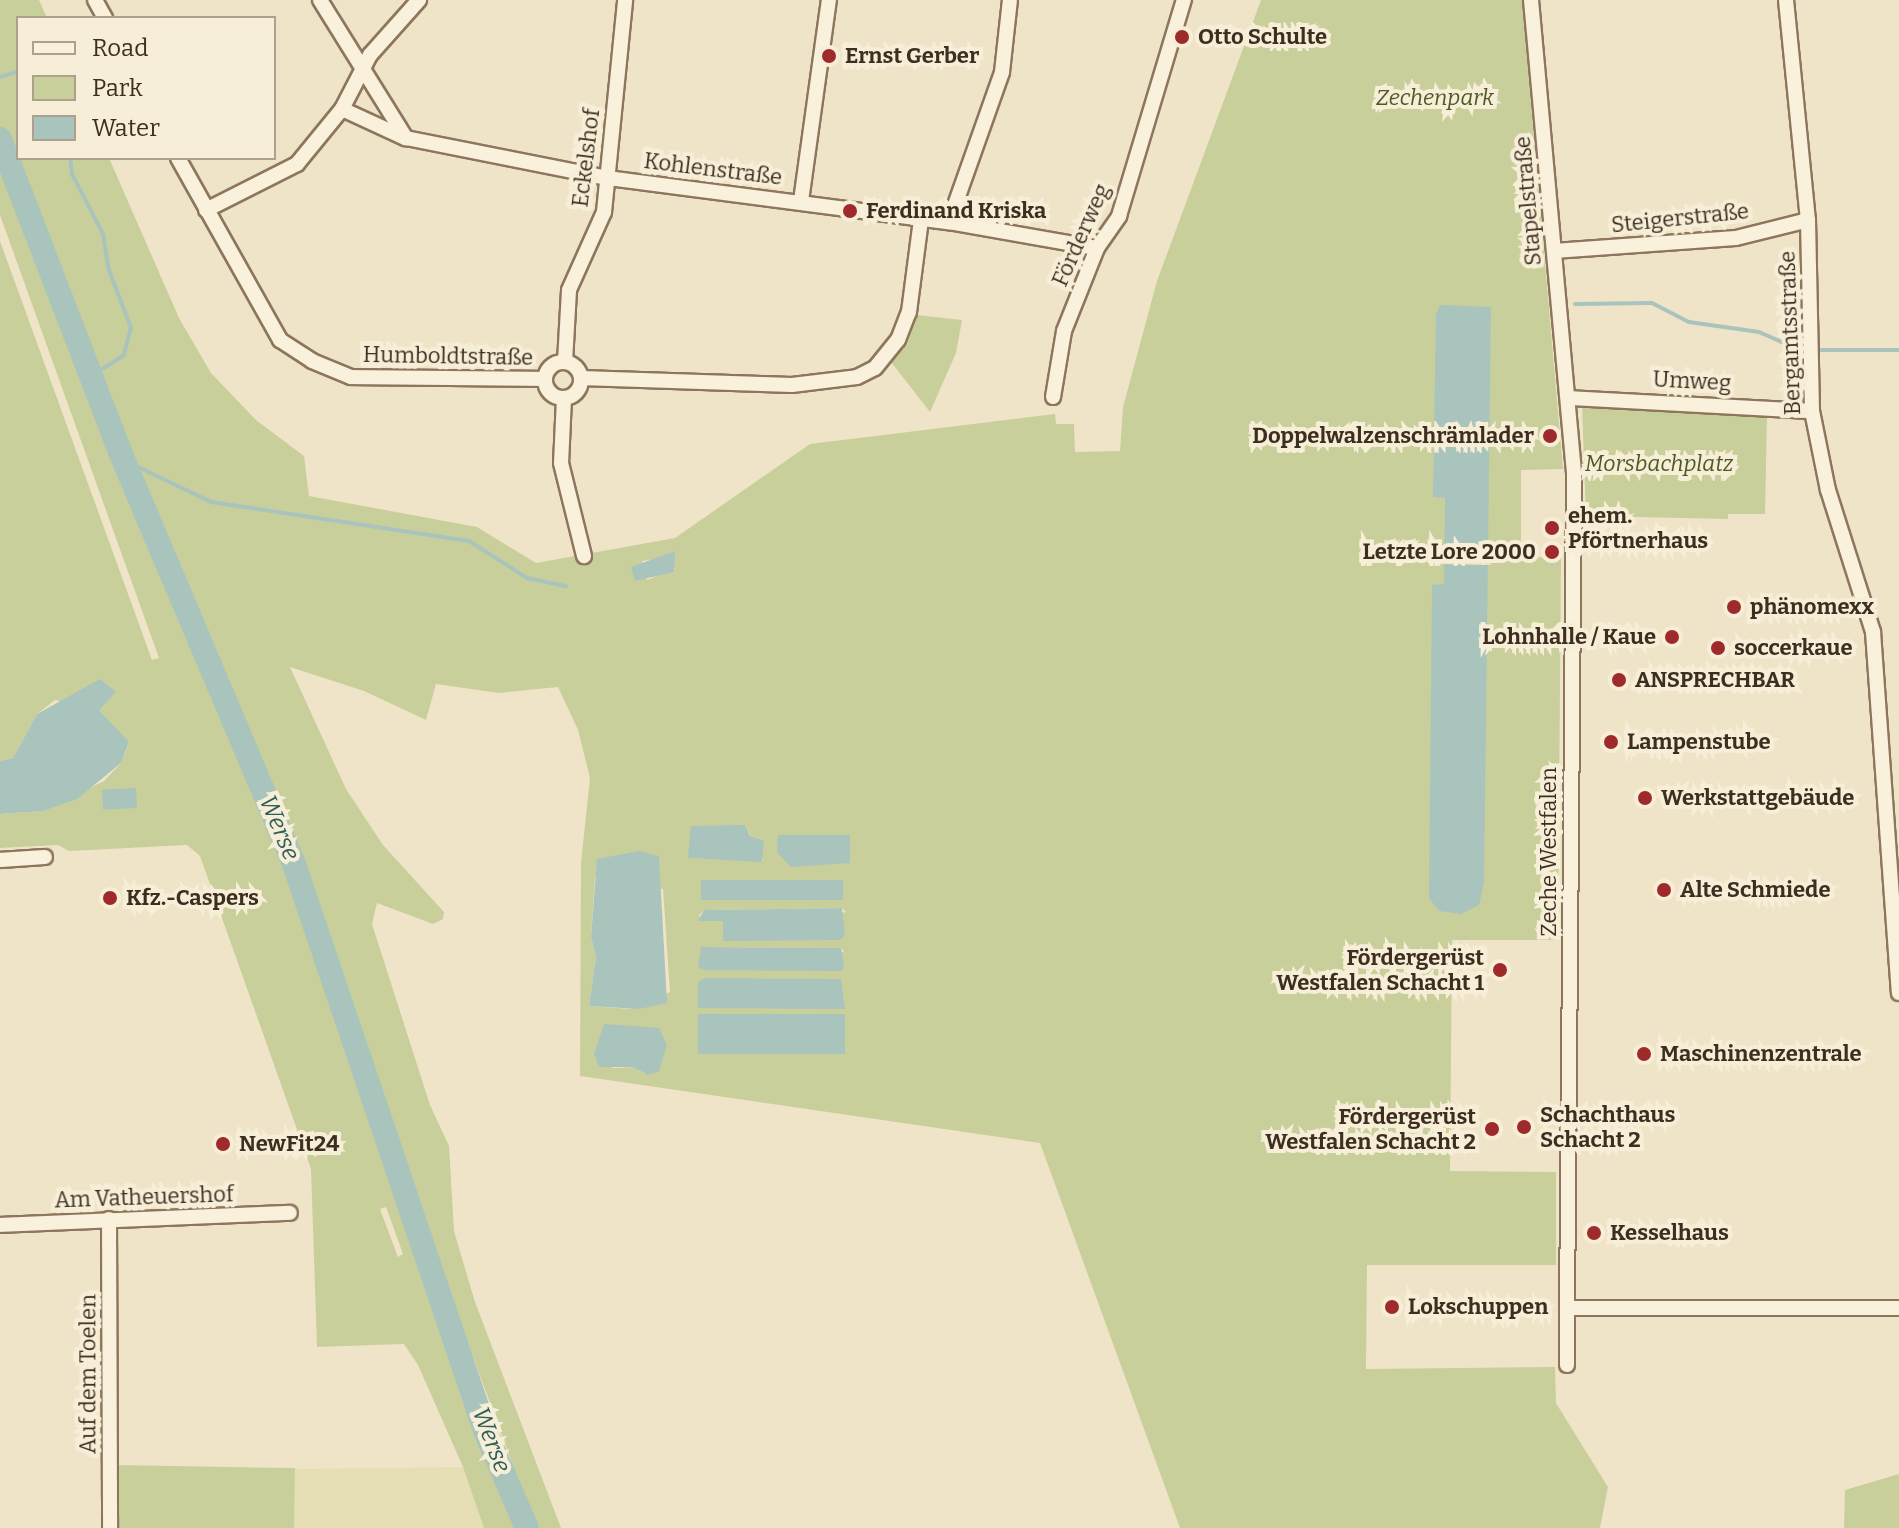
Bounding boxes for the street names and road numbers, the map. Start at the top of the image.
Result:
street label: Eckelshof [567,107,605,209]
street label: Stapelstraße [1509,135,1547,267]
street label: Kohlenstraße [642,147,784,191]
street label: Förderweg [1047,180,1115,290]
street label: Steigerstraße [1610,198,1750,238]
street label: Bergamtsstraße [1774,250,1806,416]
street label: Humboldtstraße [363,341,533,371]
street label: Umweg [1652,366,1732,396]
street label: Zeche Westfalen [1536,767,1562,937]
street label: Am Vatheuershof [54,1181,234,1213]
street label: Auf dem Toelen [75,1294,101,1454]

